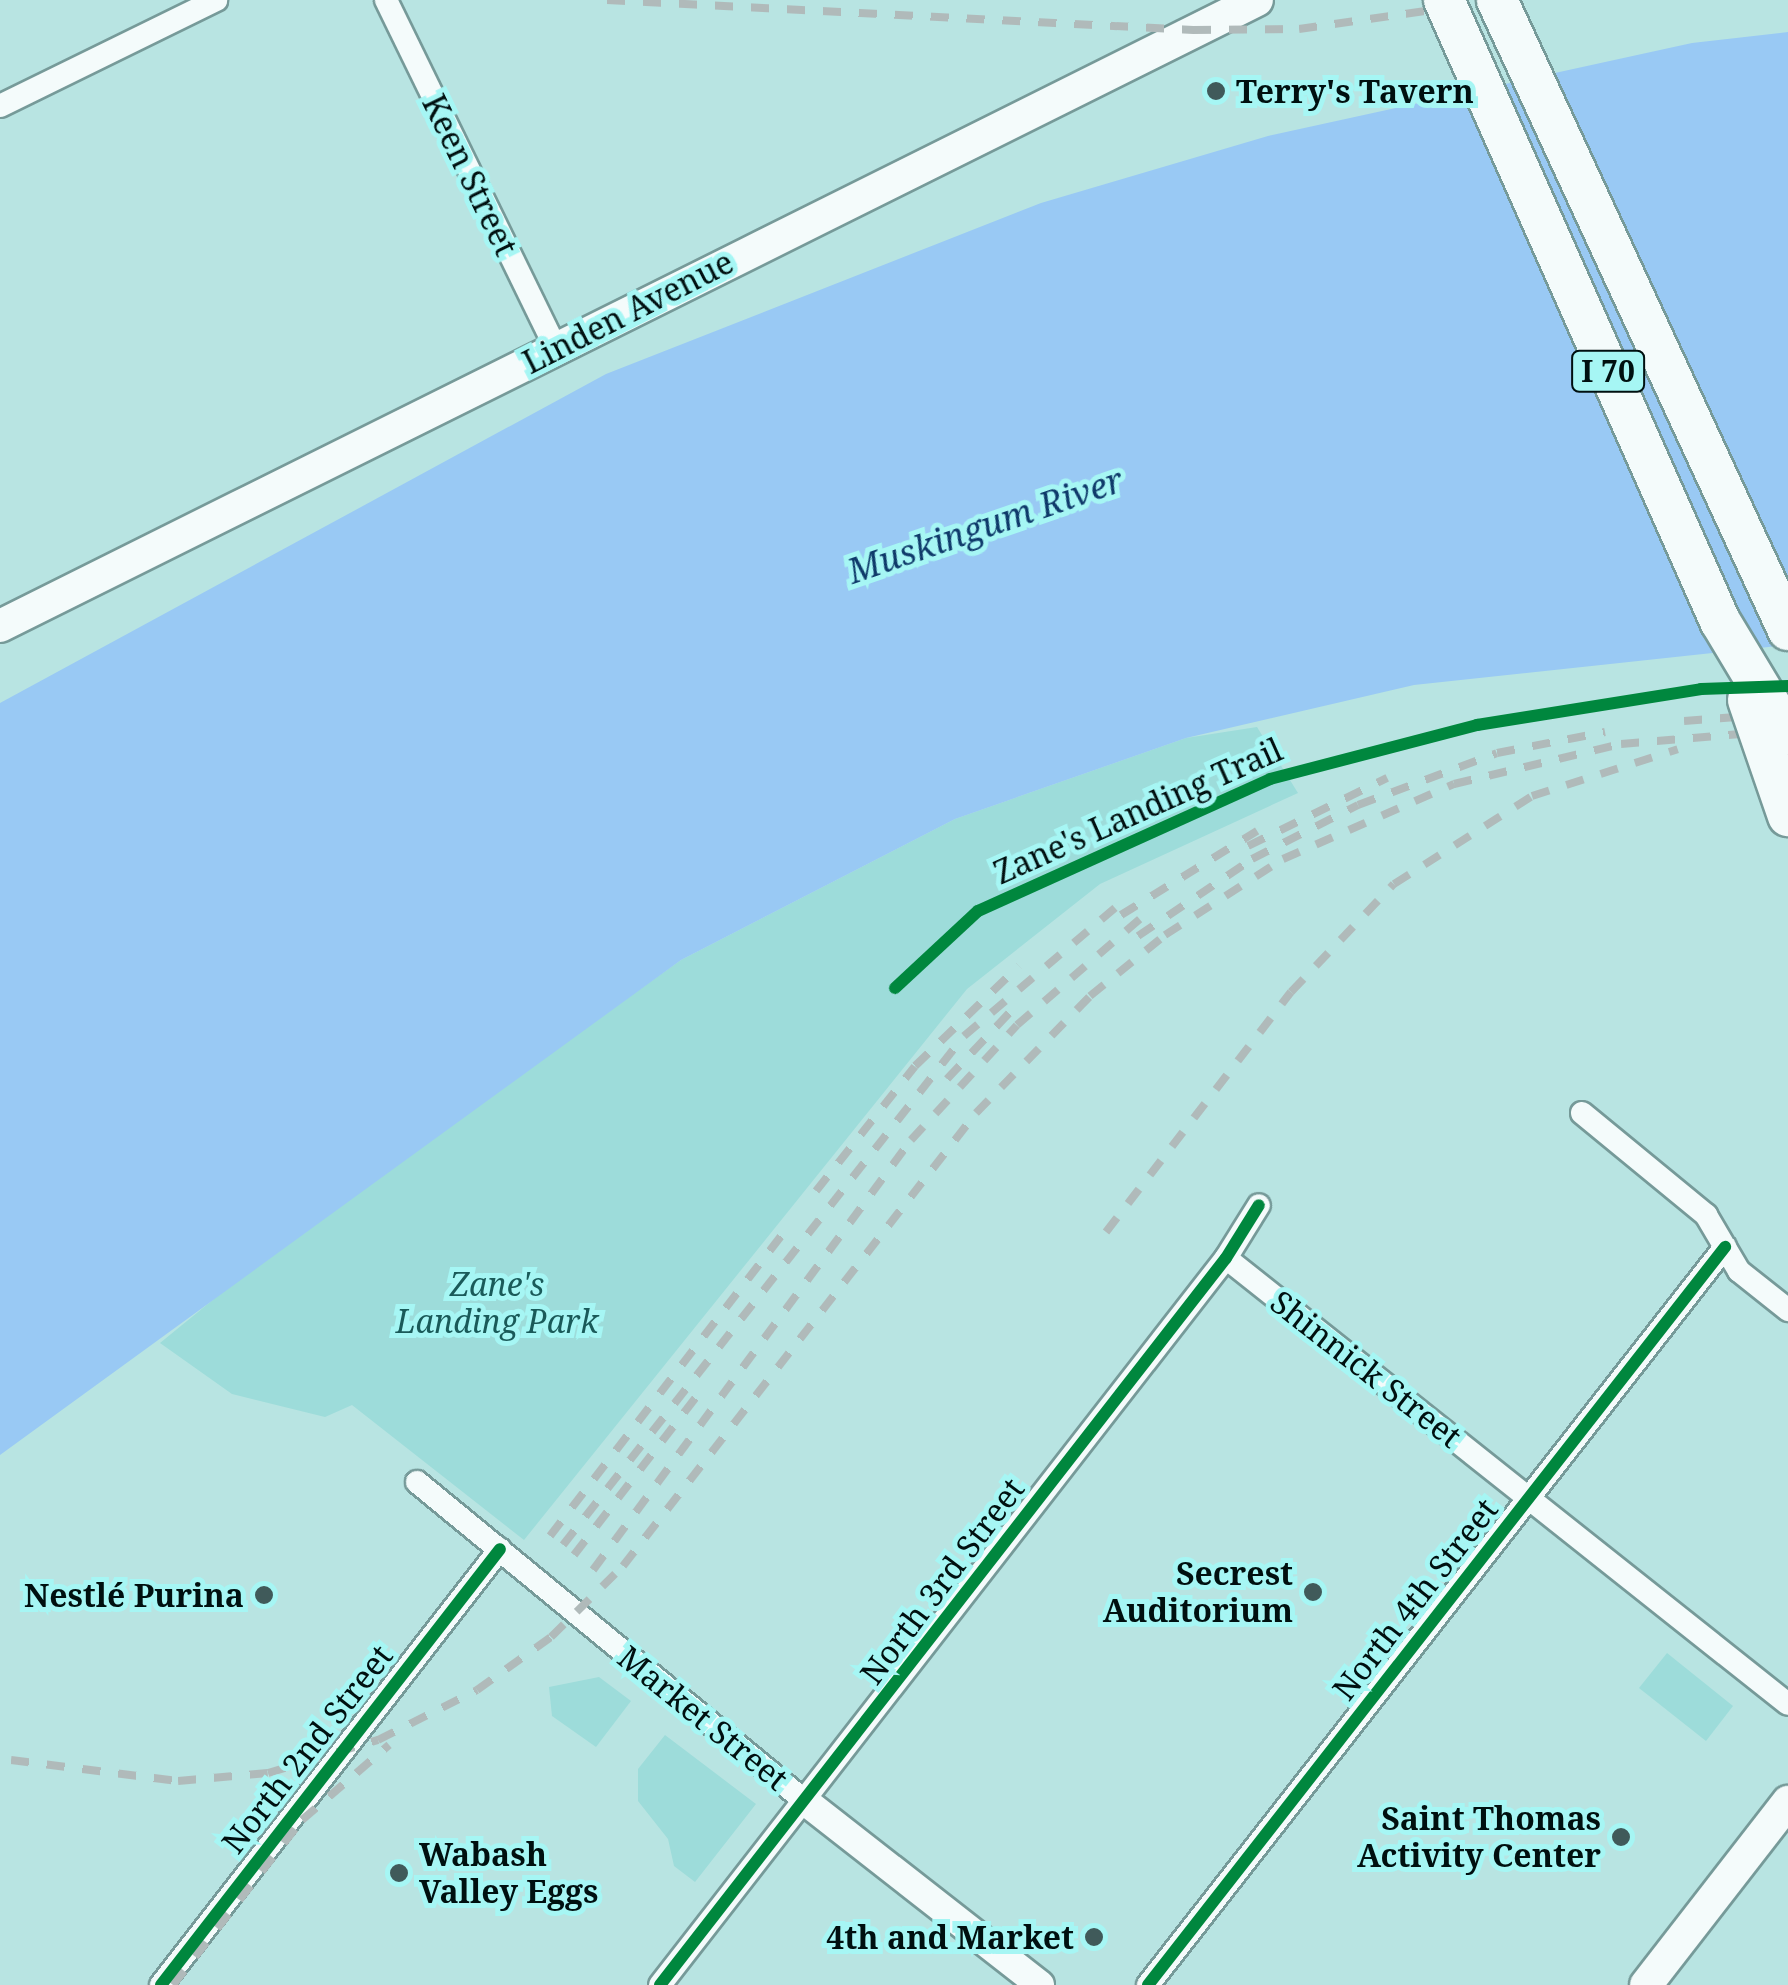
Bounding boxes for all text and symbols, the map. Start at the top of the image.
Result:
place label: Terry's Tavern [1236,72,1474,110]
marker: Terry's Tavern [1205,80,1227,102]
street label: Keen Street [415,88,525,262]
street label: Linden Avenue [516,242,740,382]
road number: I 70 [1570,346,1646,396]
water label: Muskingum River [842,458,1128,592]
street label: Zane's Landing Trail [988,730,1288,892]
park label: Zane's Landing Park [396,1266,598,1341]
street label: Shinnick Street [1263,1283,1469,1455]
street label: North 3rd Street [852,1470,1032,1692]
street label: North 4th Street [1324,1491,1506,1707]
place label: Secrest Auditorium [1103,1555,1293,1630]
place label: Nestlé Purina [24,1576,244,1614]
marker: Secrest Auditorium [1302,1581,1324,1603]
marker: Nestlé Purina [253,1584,275,1606]
street label: North 2nd Street [214,1637,400,1861]
street label: Market Street [610,1638,796,1798]
place label: Saint Thomas Activity Center [1357,1800,1601,1875]
marker: Saint Thomas Activity Center [1610,1826,1632,1848]
place label: Wabash Valley Eggs [419,1836,598,1911]
marker: Wabash Valley Eggs [388,1862,410,1884]
place label: 4th and Market [826,1918,1074,1956]
marker: 4th and Market [1083,1926,1105,1948]

